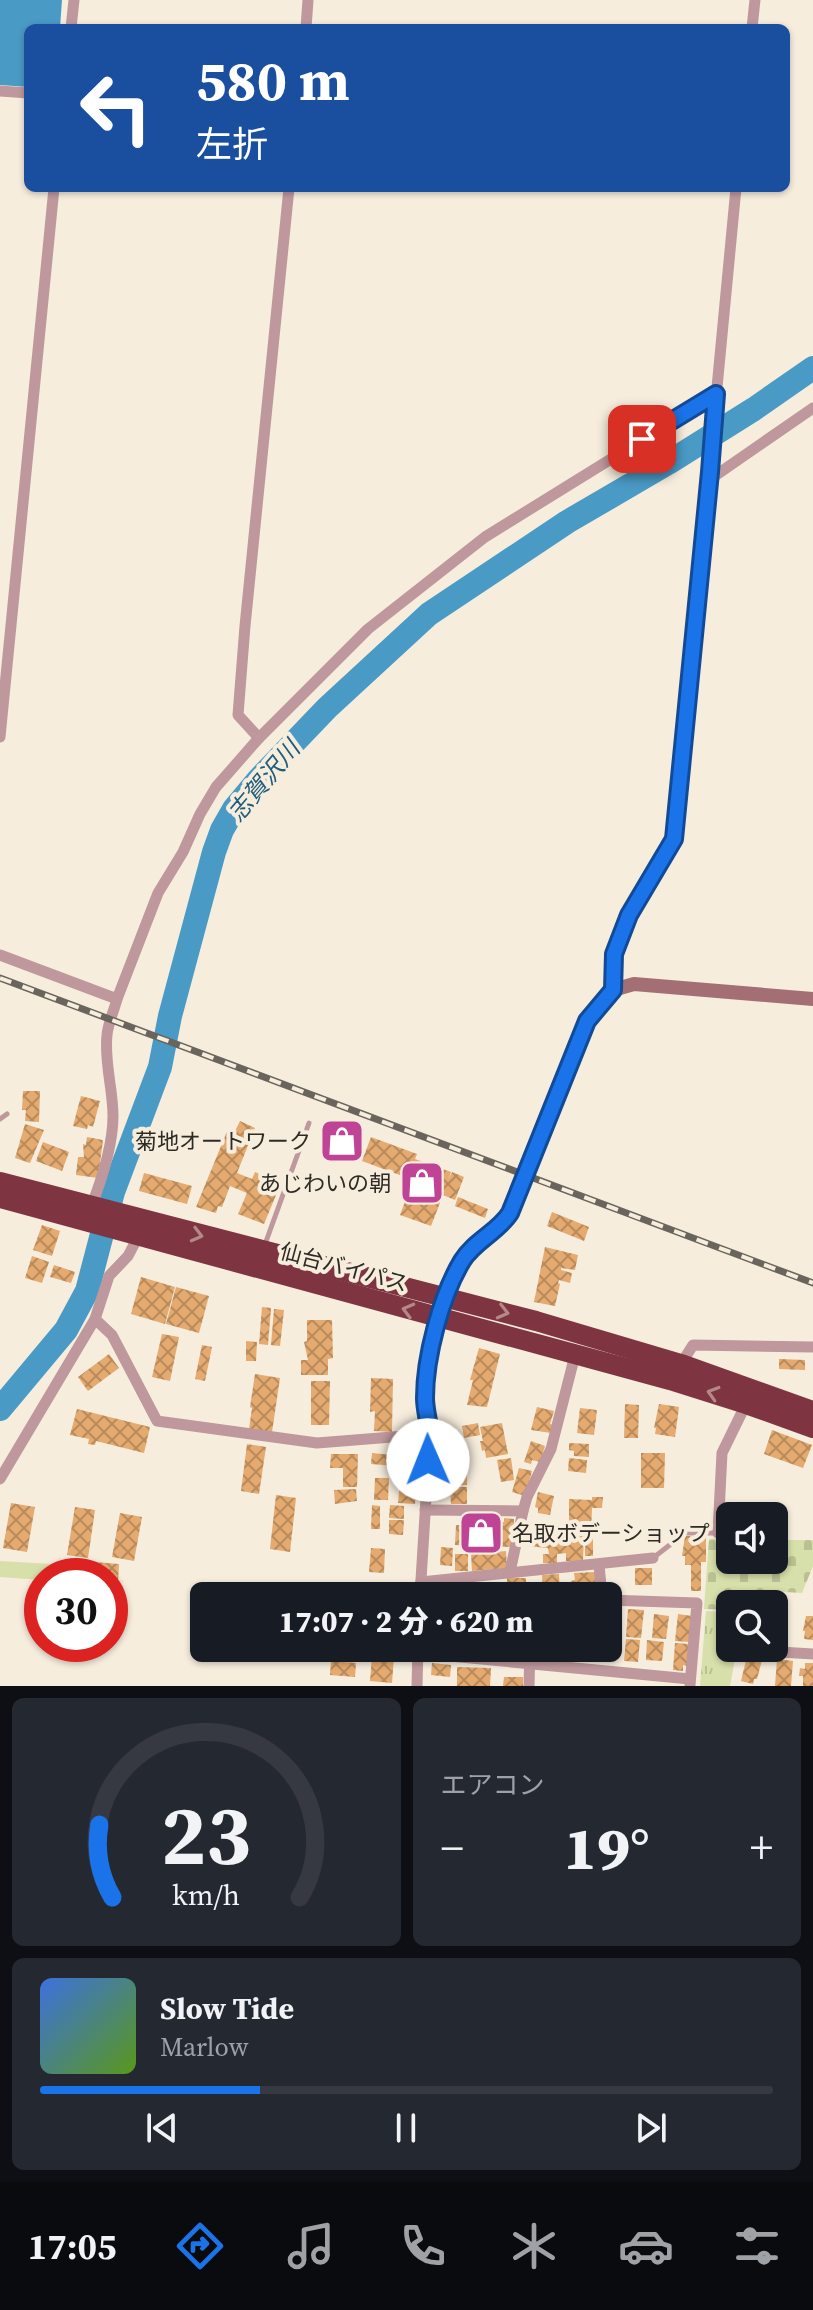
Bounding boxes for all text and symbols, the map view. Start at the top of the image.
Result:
text: 580 m [196,42,350,119]
icon: left [64,56,168,160]
text: 左折 [196,120,268,169]
pin [608,405,676,473]
icon: arrive [620,417,664,461]
water label: 志賀沢川 [220,731,309,828]
shop icon: 菊地オートワーク [318,1117,366,1165]
place label: 菊地オートワーク [135,1126,311,1156]
shop icon: あじわいの朝 [398,1159,446,1207]
place label: あじわいの朝 [259,1168,391,1198]
one-way arrow [189,1225,203,1242]
street label: 仙台バイパス [277,1235,411,1299]
one-way arrow [402,1302,416,1319]
one-way arrow [496,1303,509,1320]
one-way arrow [706,1386,720,1402]
position arrow [386,1418,470,1502]
map controls [716,1502,788,1662]
button: sound [716,1502,788,1574]
shop icon: 名取ボデーショップ [457,1509,505,1557]
place label: 名取ボデーショップ [512,1518,710,1548]
speed limit sign: 30 [24,1558,128,1662]
button: search [716,1590,788,1662]
text: 17:07 · 2 分 · 620 m [279,1601,533,1642]
text: エアコン [441,1767,545,1803]
text: 23 [161,1778,251,1892]
text: 19° [564,1807,650,1889]
text: − [441,1817,464,1878]
text: + [750,1817,773,1878]
text: km/h [172,1875,240,1915]
text: Slow Tide [160,1988,294,2029]
text: Marlow [160,2029,249,2065]
icon: previous [140,2106,184,2150]
icon: pause [384,2106,428,2150]
icon: next [629,2106,673,2150]
icon: directions [172,2218,228,2274]
icon: music [283,2218,339,2274]
icon: phone [395,2218,451,2274]
icon: climate [506,2218,562,2274]
icon: car [618,2218,674,2274]
icon: filters [729,2218,785,2274]
text: 17:05 [28,2222,117,2271]

